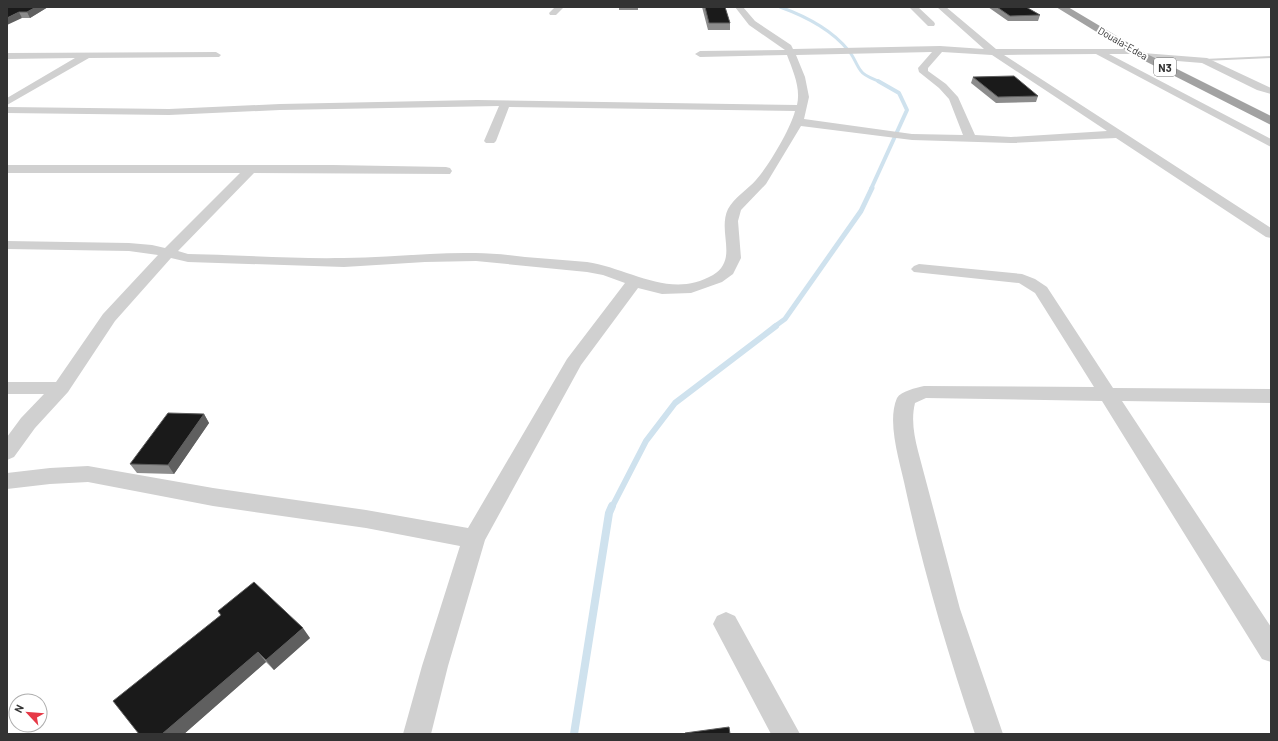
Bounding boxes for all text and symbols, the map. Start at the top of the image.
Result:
street label: Douala-Edea [1096,24,1150,62]
road number: N3 [1154,58,1176,76]
north arrow [8,693,48,733]
text: N [11,702,26,715]

